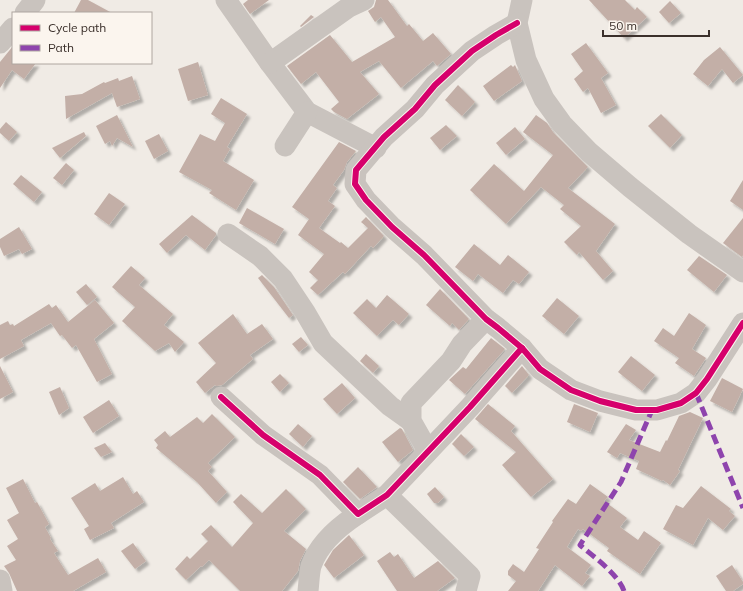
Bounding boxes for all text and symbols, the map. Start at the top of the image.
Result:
legend [12,12,152,64]
scale bar [603,12,709,38]
text: 50 m [609,18,637,33]
text: Cycle path [48,20,106,35]
text: Path [48,40,74,55]

